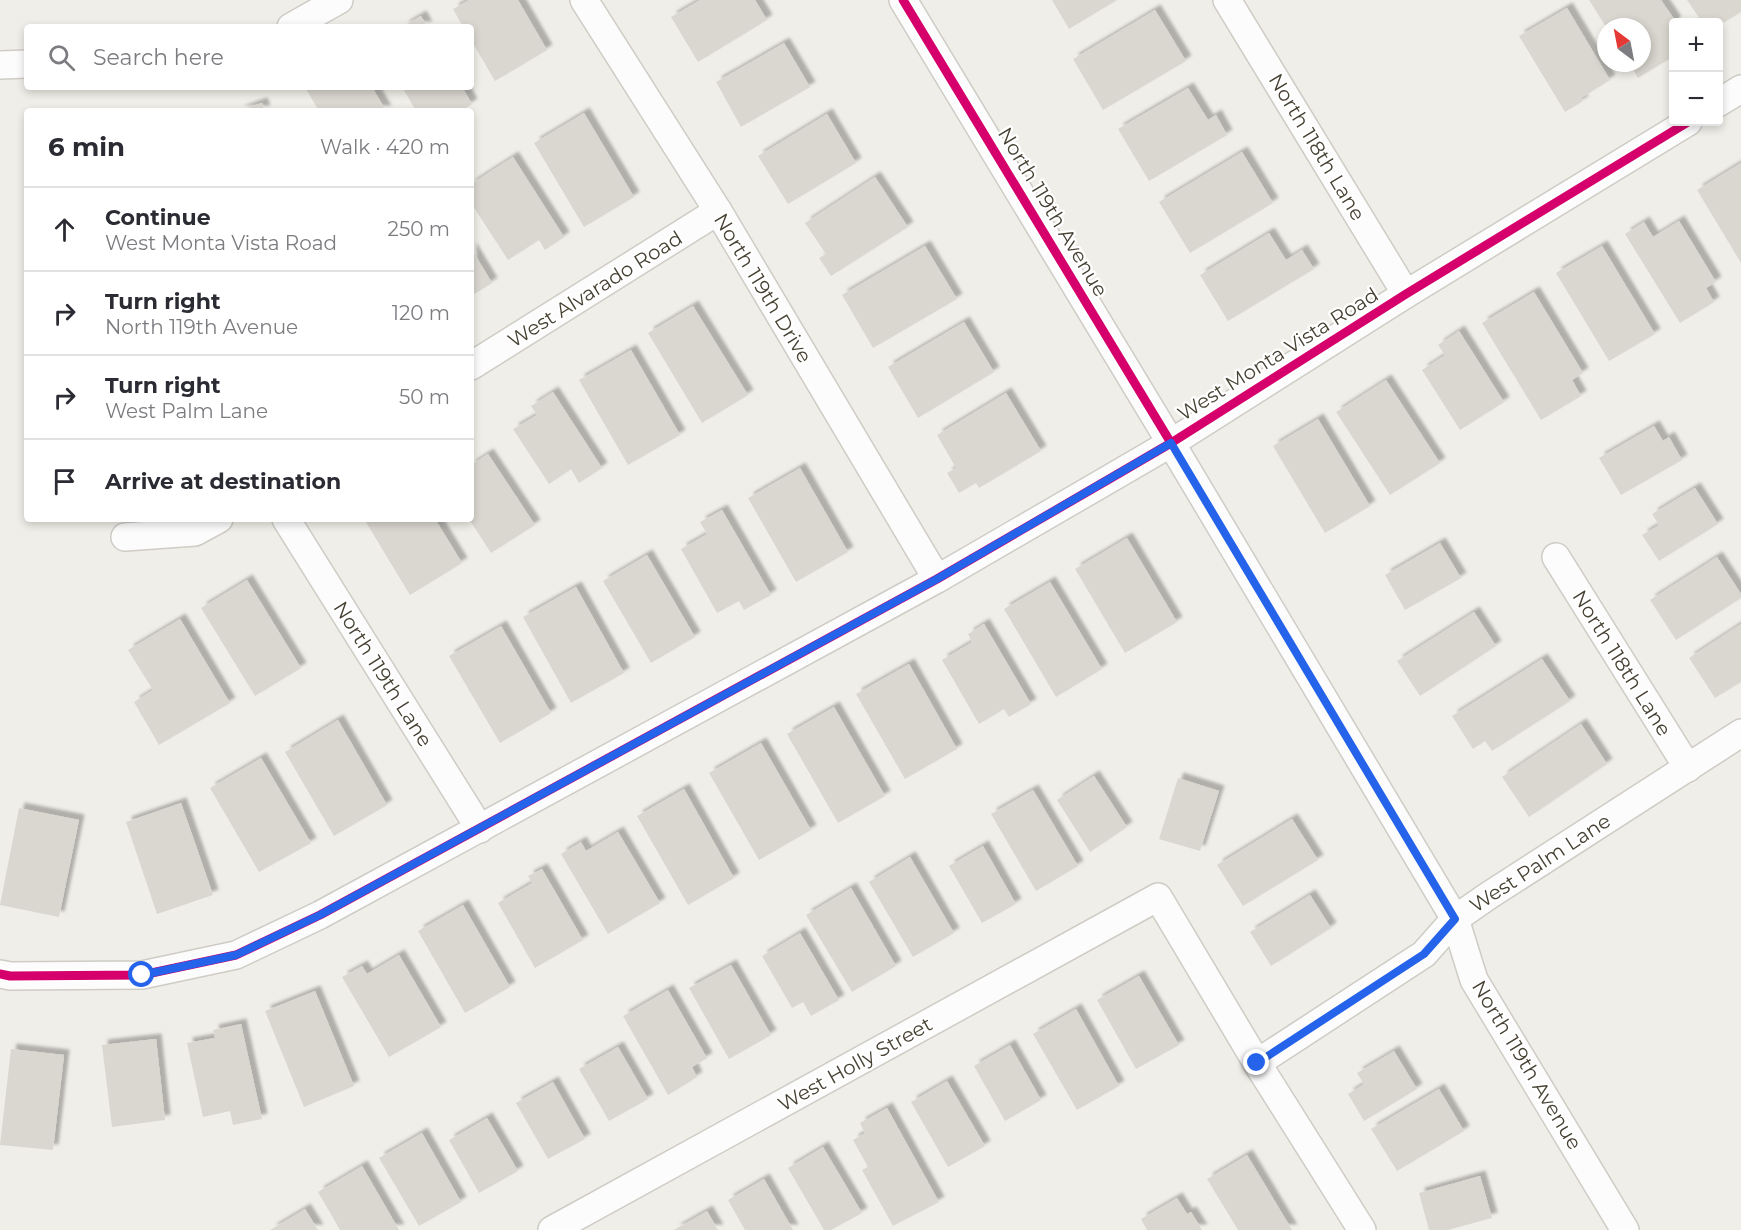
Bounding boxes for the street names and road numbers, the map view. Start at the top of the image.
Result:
street label: North 118th Lane [1264,69,1370,225]
street label: North 119th Avenue [993,123,1113,301]
street label: North 119th Drive [709,209,817,367]
street label: West Alvarado Road [503,226,687,352]
street label: West Monta Vista Road [1173,282,1383,426]
street label: North 118th Lane [1568,586,1676,740]
street label: North 119th Lane [329,597,437,751]
street label: West Palm Lane [1465,808,1615,918]
street label: North 119th Avenue [1467,976,1587,1154]
street label: West Holly Street [774,1012,936,1116]

